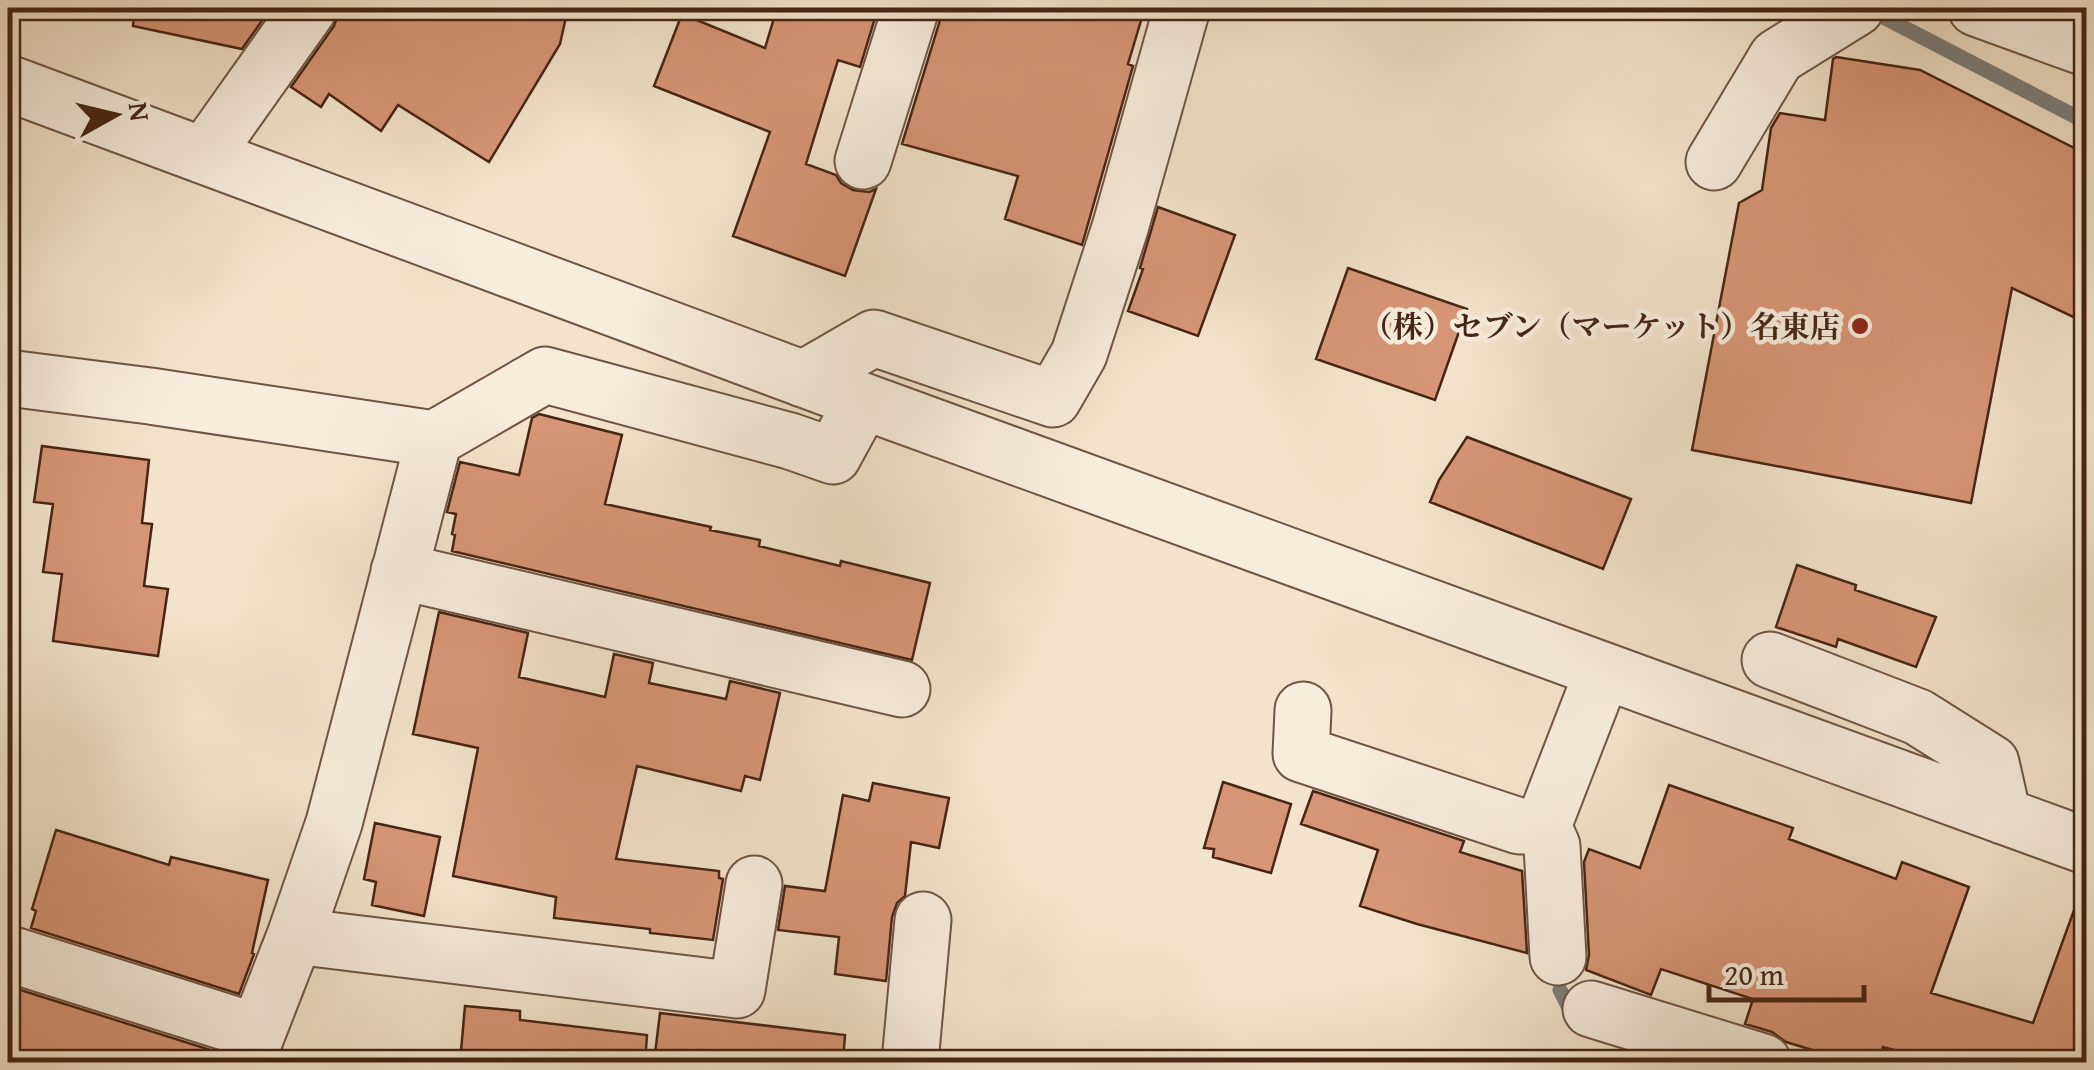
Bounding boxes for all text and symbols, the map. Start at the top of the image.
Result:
north arrow [65,65,165,165]
text: N [119,99,162,124]
place label: （株）セブン（マーケット）名東店 [1363,304,1840,348]
marker: （株）セブン（マーケット）名東店 [1849,315,1871,337]
scale bar [1709,940,1864,1002]
text: 20 m [1724,952,1784,996]

